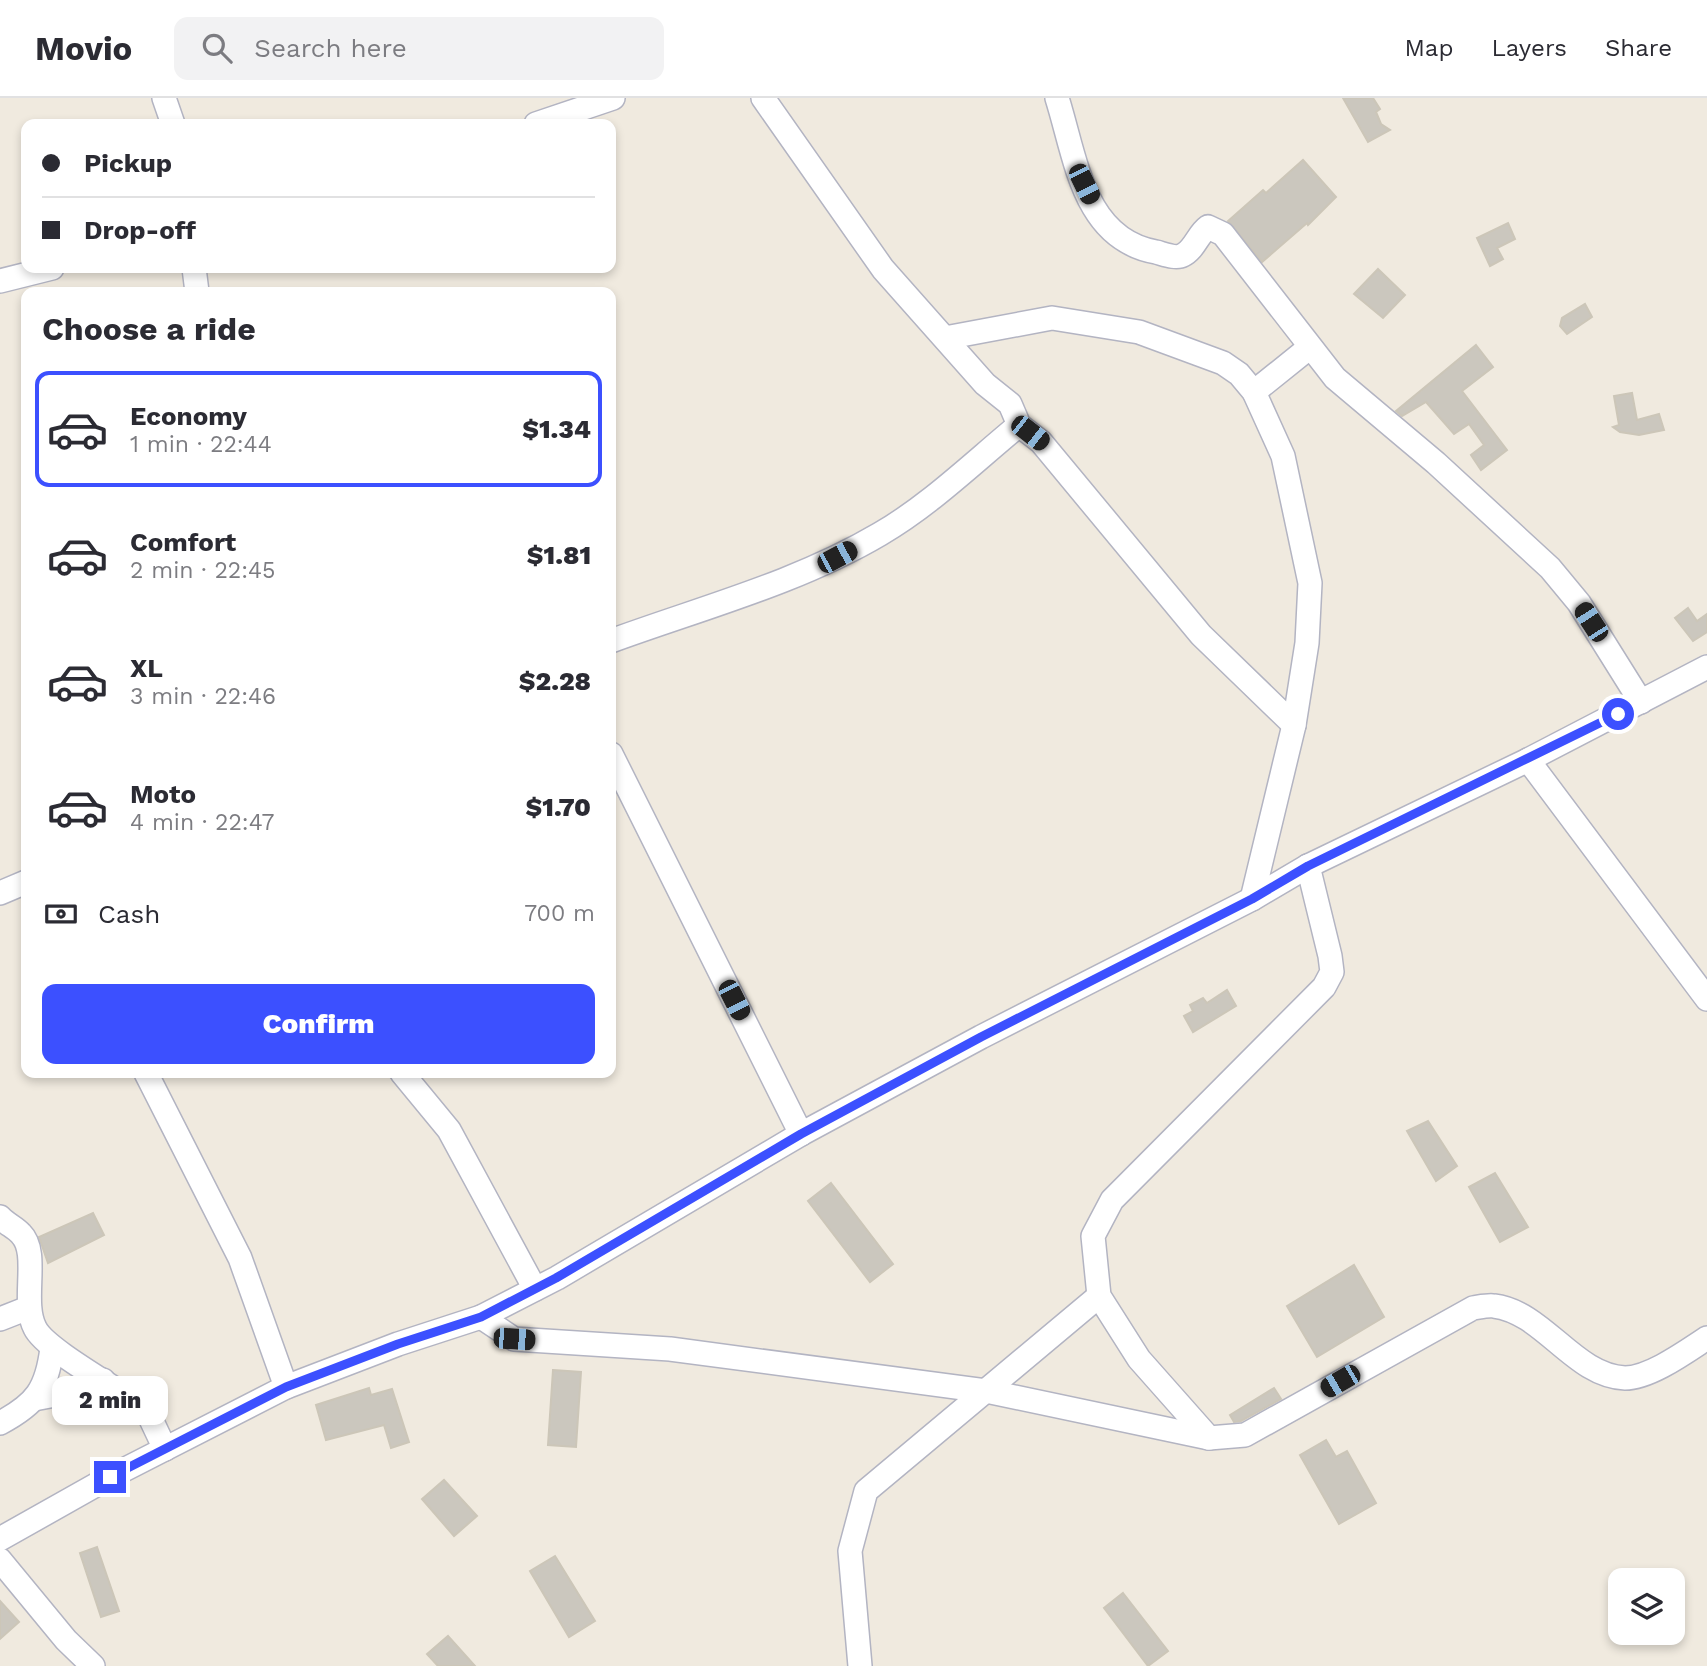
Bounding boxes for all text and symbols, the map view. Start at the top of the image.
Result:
search box [174,17,664,80]
text: Movio [35,29,132,68]
icon: search [198,29,236,67]
text: Search here [254,33,407,63]
text: Map [1405,34,1453,62]
text: Layers [1491,34,1567,62]
text: Share [1605,34,1672,62]
text: Pickup [84,148,172,178]
car [1066,161,1103,207]
text: Drop-off [84,215,196,245]
text: Choose a ride [42,310,256,348]
icon: car [46,398,109,461]
text: Economy [130,401,247,431]
car [1007,412,1054,454]
text: $1.34 [522,414,591,444]
text: 1 min · 22:44 [130,431,272,458]
icon: car [46,524,109,587]
text: Comfort [130,527,236,557]
car [814,538,861,576]
text: $1.81 [527,540,591,570]
text: 2 min · 22:45 [130,557,275,584]
car [1571,599,1612,645]
icon: car [46,650,109,713]
text: XL [130,653,163,683]
text: $2.28 [519,666,591,696]
text: 3 min · 22:46 [130,683,276,710]
route start [1602,698,1634,730]
icon: car [46,776,109,839]
text: Moto [130,779,196,809]
text: $1.70 [526,792,591,822]
text: 4 min · 22:47 [130,809,275,836]
icon: cash [42,895,80,933]
text: Cash [98,899,160,929]
text: 700 m [524,900,595,927]
car [716,977,753,1023]
button: Confirm [42,984,595,1064]
car [493,1327,536,1351]
car [1317,1361,1364,1401]
callout: 2 min [52,1376,168,1424]
text: 2 min [79,1387,141,1414]
route end [94,1461,126,1493]
map controls [1608,1568,1685,1645]
button: layers [1608,1568,1685,1645]

